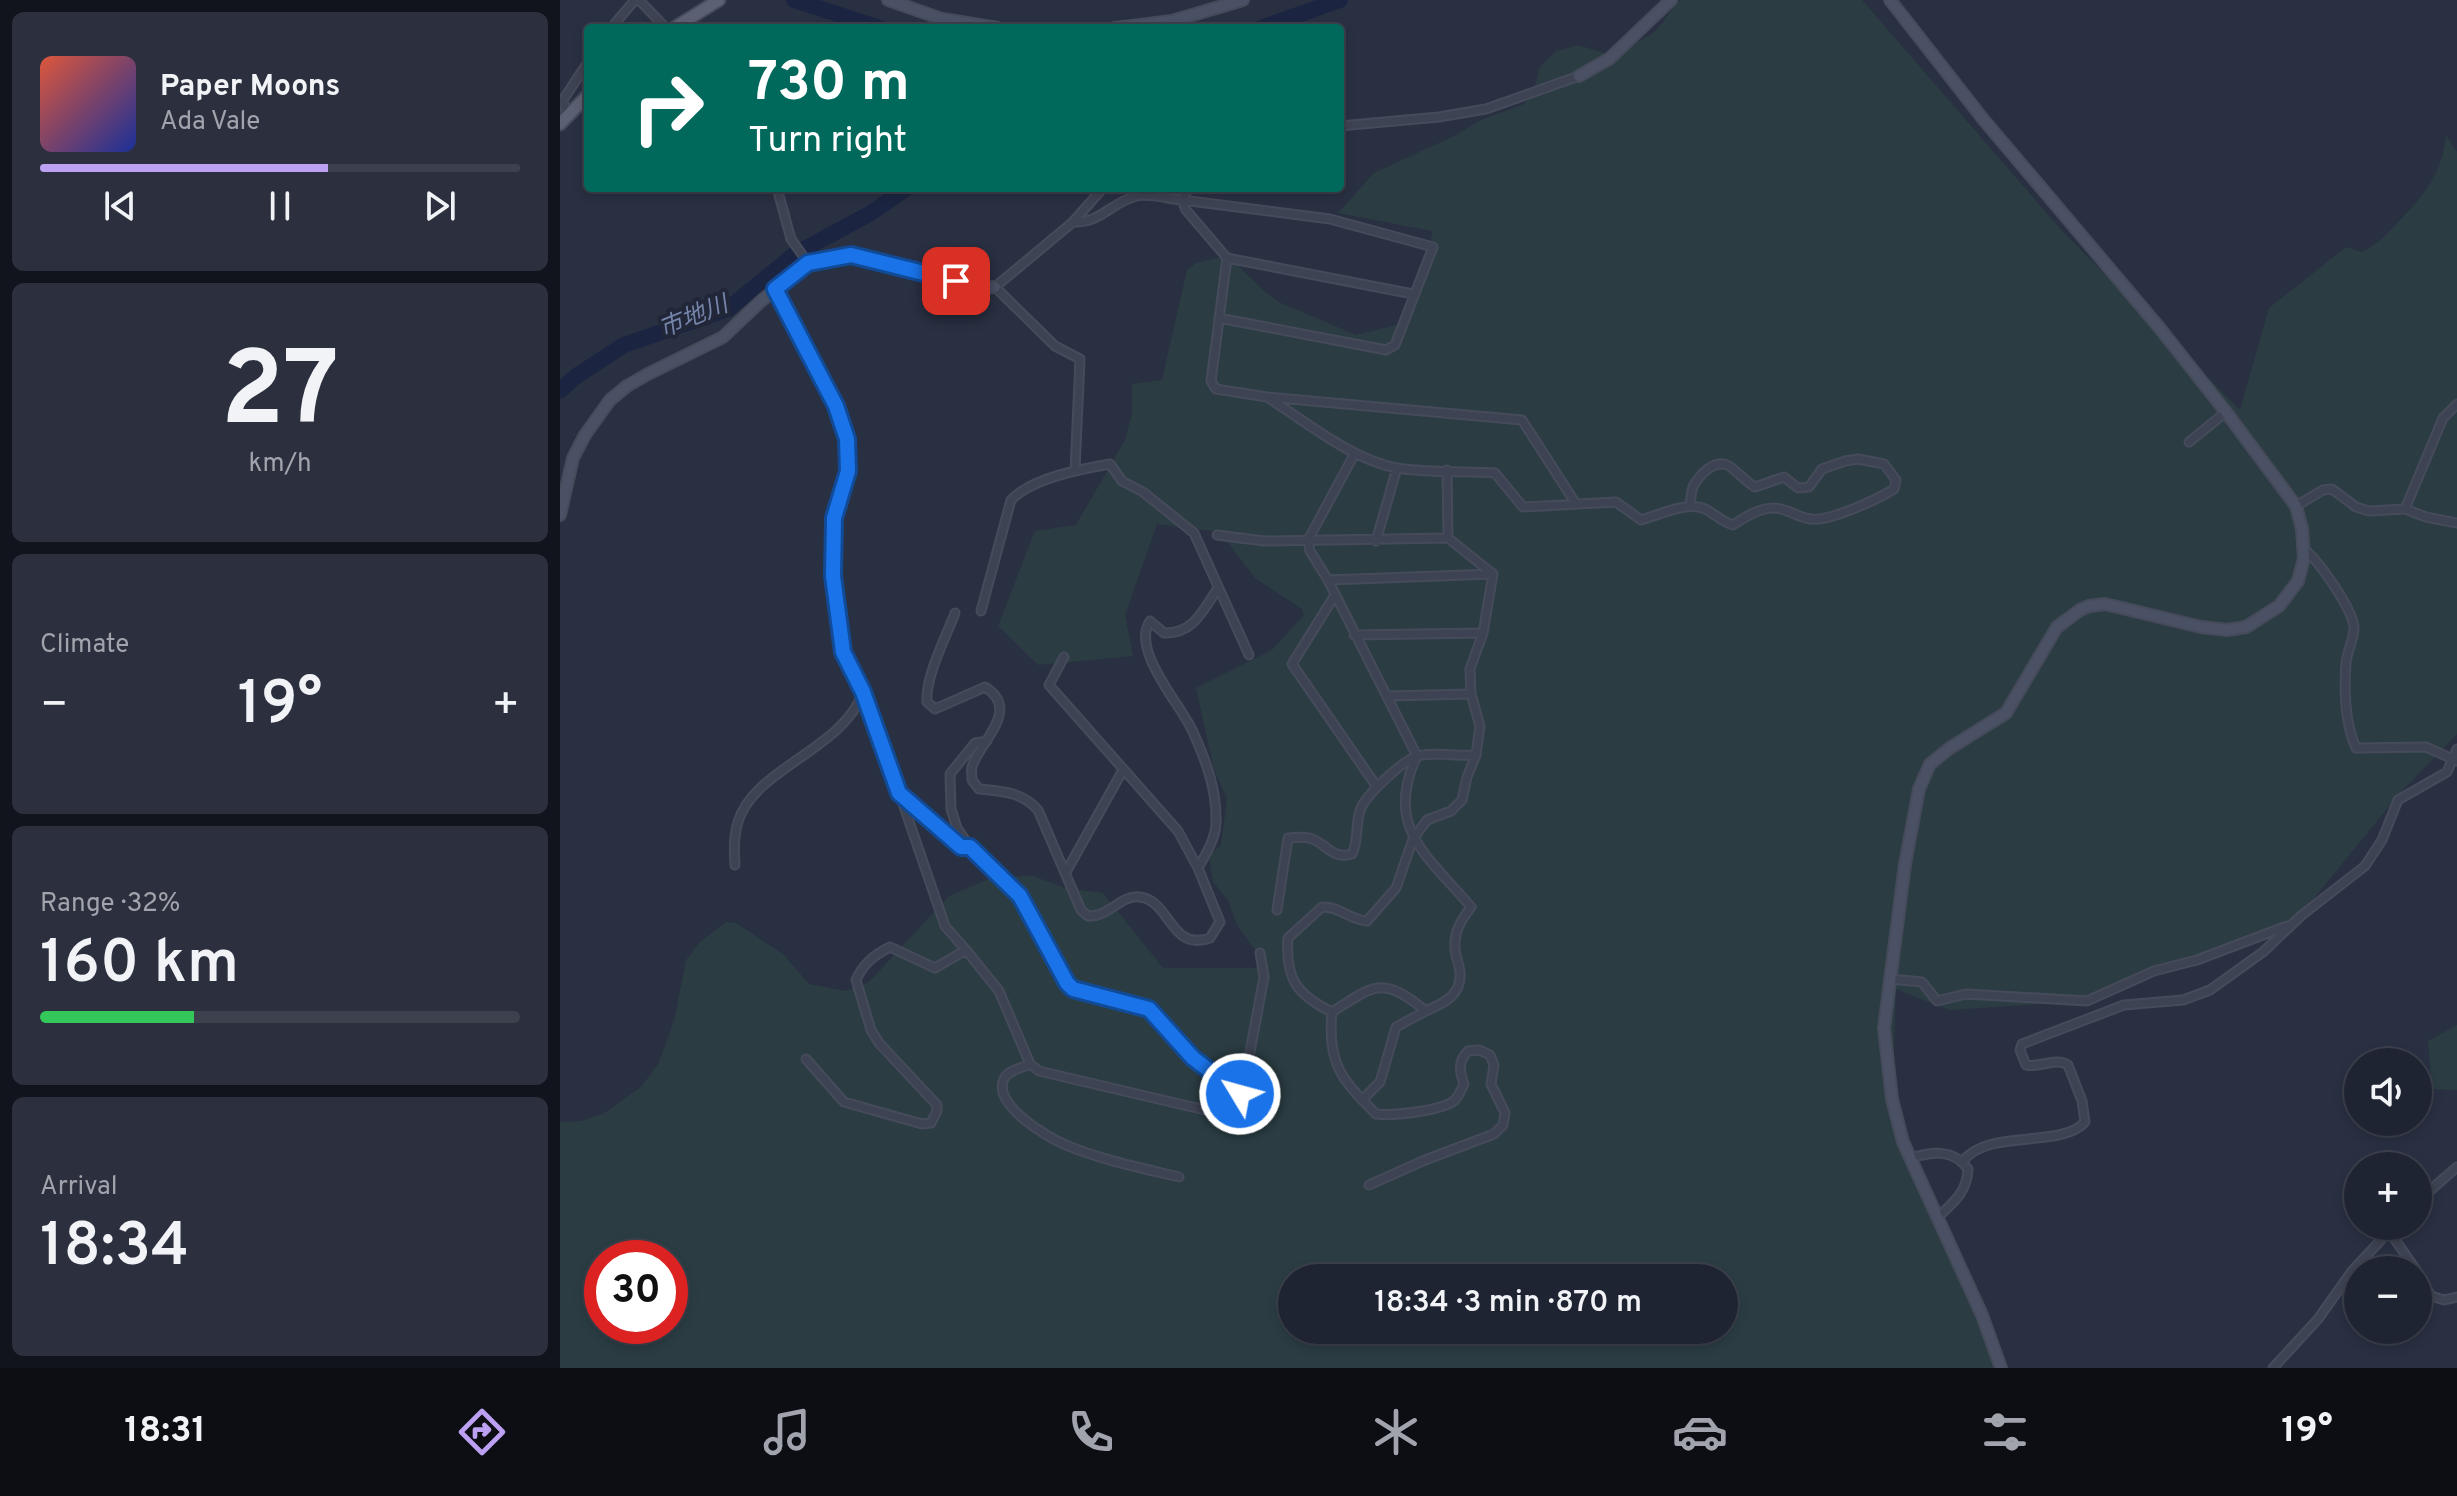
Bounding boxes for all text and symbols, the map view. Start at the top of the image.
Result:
text: 730 m [748,50,910,120]
icon: right [616,56,720,160]
text: Paper Moons [160,69,340,106]
text: Ada Vale [160,106,260,139]
text: Turn right [748,119,907,165]
icon: previous [98,184,142,228]
icon: pause [258,184,302,228]
icon: next [418,184,462,228]
pin [922,247,990,315]
icon: arrive [934,259,978,303]
water label: 市地川 [655,289,736,345]
text: 27 [221,330,339,462]
text: km/h [248,448,312,481]
text: Climate [40,629,129,662]
text: 19° [238,669,322,745]
text: − [40,679,68,735]
text: + [492,679,520,735]
text: Range · 32% [40,888,180,921]
text: 160 km [40,928,239,1004]
map controls [2344,1048,2432,1344]
button: sound [2344,1048,2432,1136]
position arrow [1198,1052,1282,1136]
button: + [2344,1152,2432,1240]
text: Arrival [40,1171,118,1204]
text: 18:34 [40,1211,189,1287]
speed limit sign: 30 [584,1240,688,1344]
button: − [2344,1256,2432,1344]
text: 18:34 · 3 min · 870 m [1374,1285,1642,1322]
icon: directions [454,1404,510,1460]
icon: music [759,1404,815,1460]
icon: phone [1063,1404,1119,1460]
icon: climate [1368,1404,1424,1460]
icon: car [1672,1404,1728,1460]
icon: filters [1977,1404,2033,1460]
text: 18:31 [124,1409,206,1455]
text: 19° [2281,1409,2333,1455]

